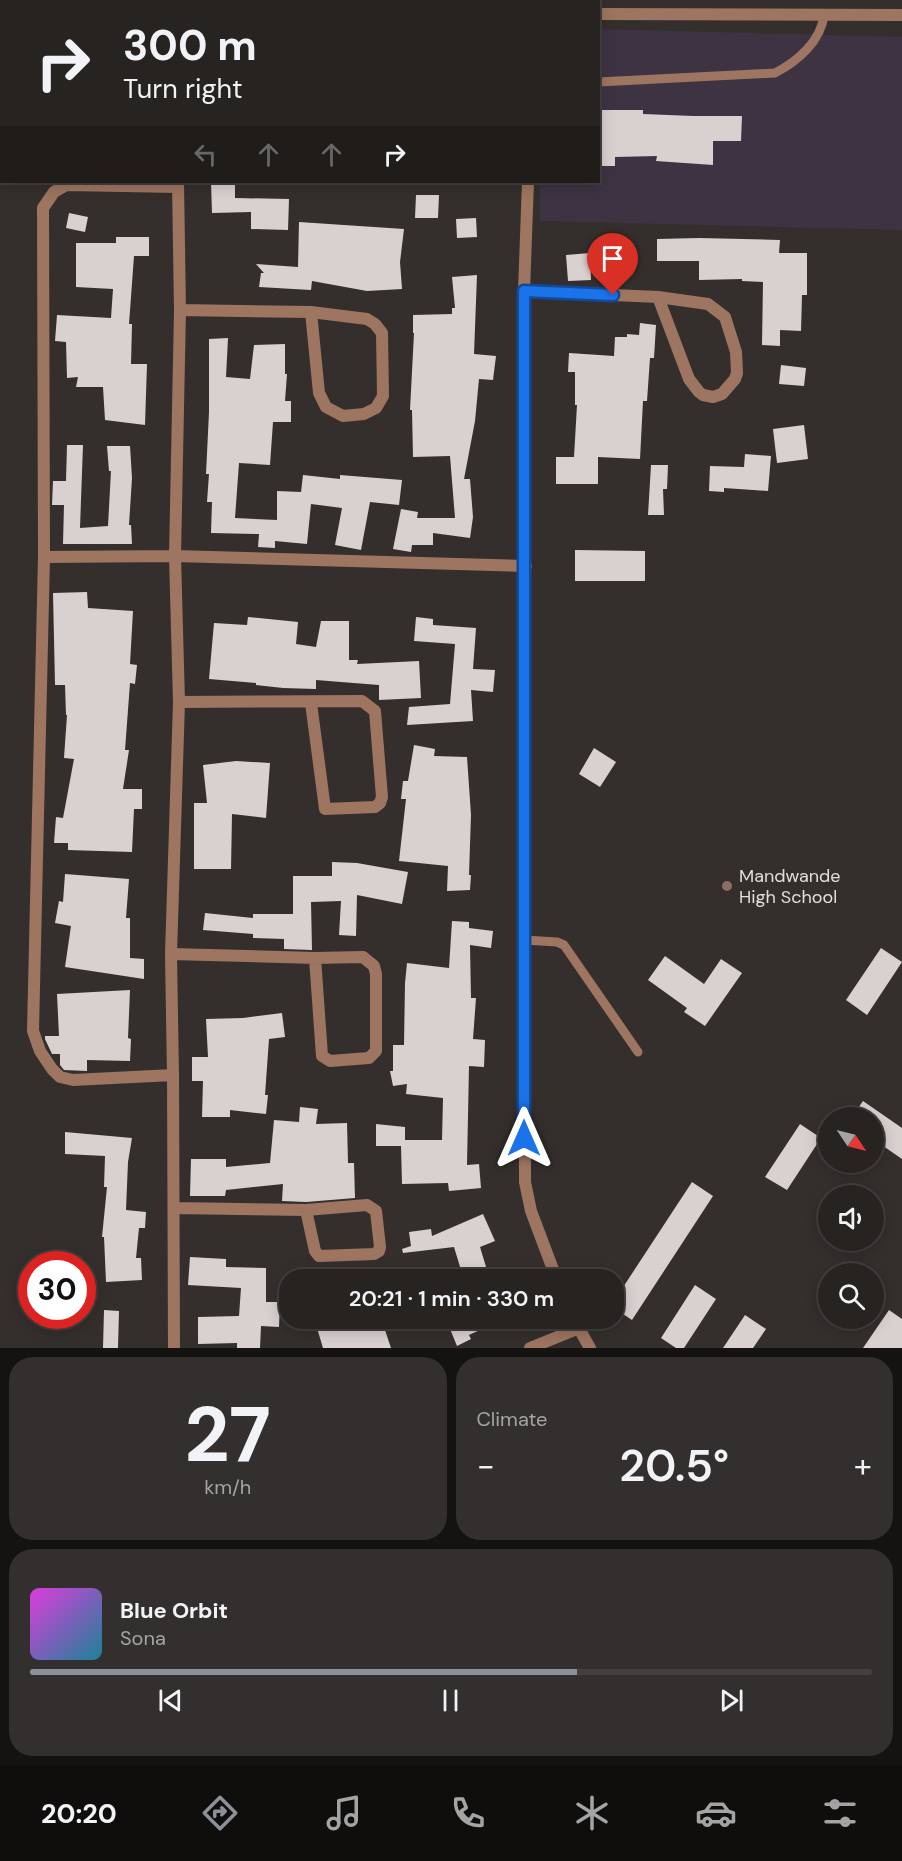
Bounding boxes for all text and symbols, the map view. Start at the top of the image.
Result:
text: 300 m [123,18,257,73]
icon: right [24,24,102,102]
text: Turn right [123,71,243,106]
icon: left [189,138,222,171]
icon: ahead [252,138,285,171]
icon: ahead [315,138,348,171]
icon: right [378,138,411,171]
pin [587,233,638,295]
icon: arrive [596,242,629,275]
place label: Mandwande High School [739,864,841,909]
marker: Mandwande High School [720,879,734,893]
position arrow [492,1106,556,1170]
north arrow [818,1107,884,1173]
map controls [818,1107,884,1329]
button: sound [818,1185,884,1251]
speed limit sign: 30 [18,1251,96,1329]
button: search [818,1263,884,1329]
text: 20:21 · 1 min · 330 m [349,1284,554,1313]
text: 27 [185,1384,271,1485]
text: Climate [477,1406,547,1432]
text: 20.5° [619,1436,729,1495]
text: − [477,1444,495,1487]
text: + [854,1444,872,1487]
text: km/h [204,1474,251,1500]
text: Blue Orbit [120,1596,228,1625]
text: Sona [120,1625,166,1651]
icon: previous [154,1684,187,1717]
icon: pause [434,1684,467,1717]
icon: next [715,1684,748,1717]
icon: directions [199,1792,241,1834]
icon: music [323,1792,365,1834]
icon: phone [447,1792,489,1834]
icon: climate [571,1792,613,1834]
icon: car [695,1792,737,1834]
icon: filters [819,1792,861,1834]
text: 20:20 [41,1796,117,1831]

